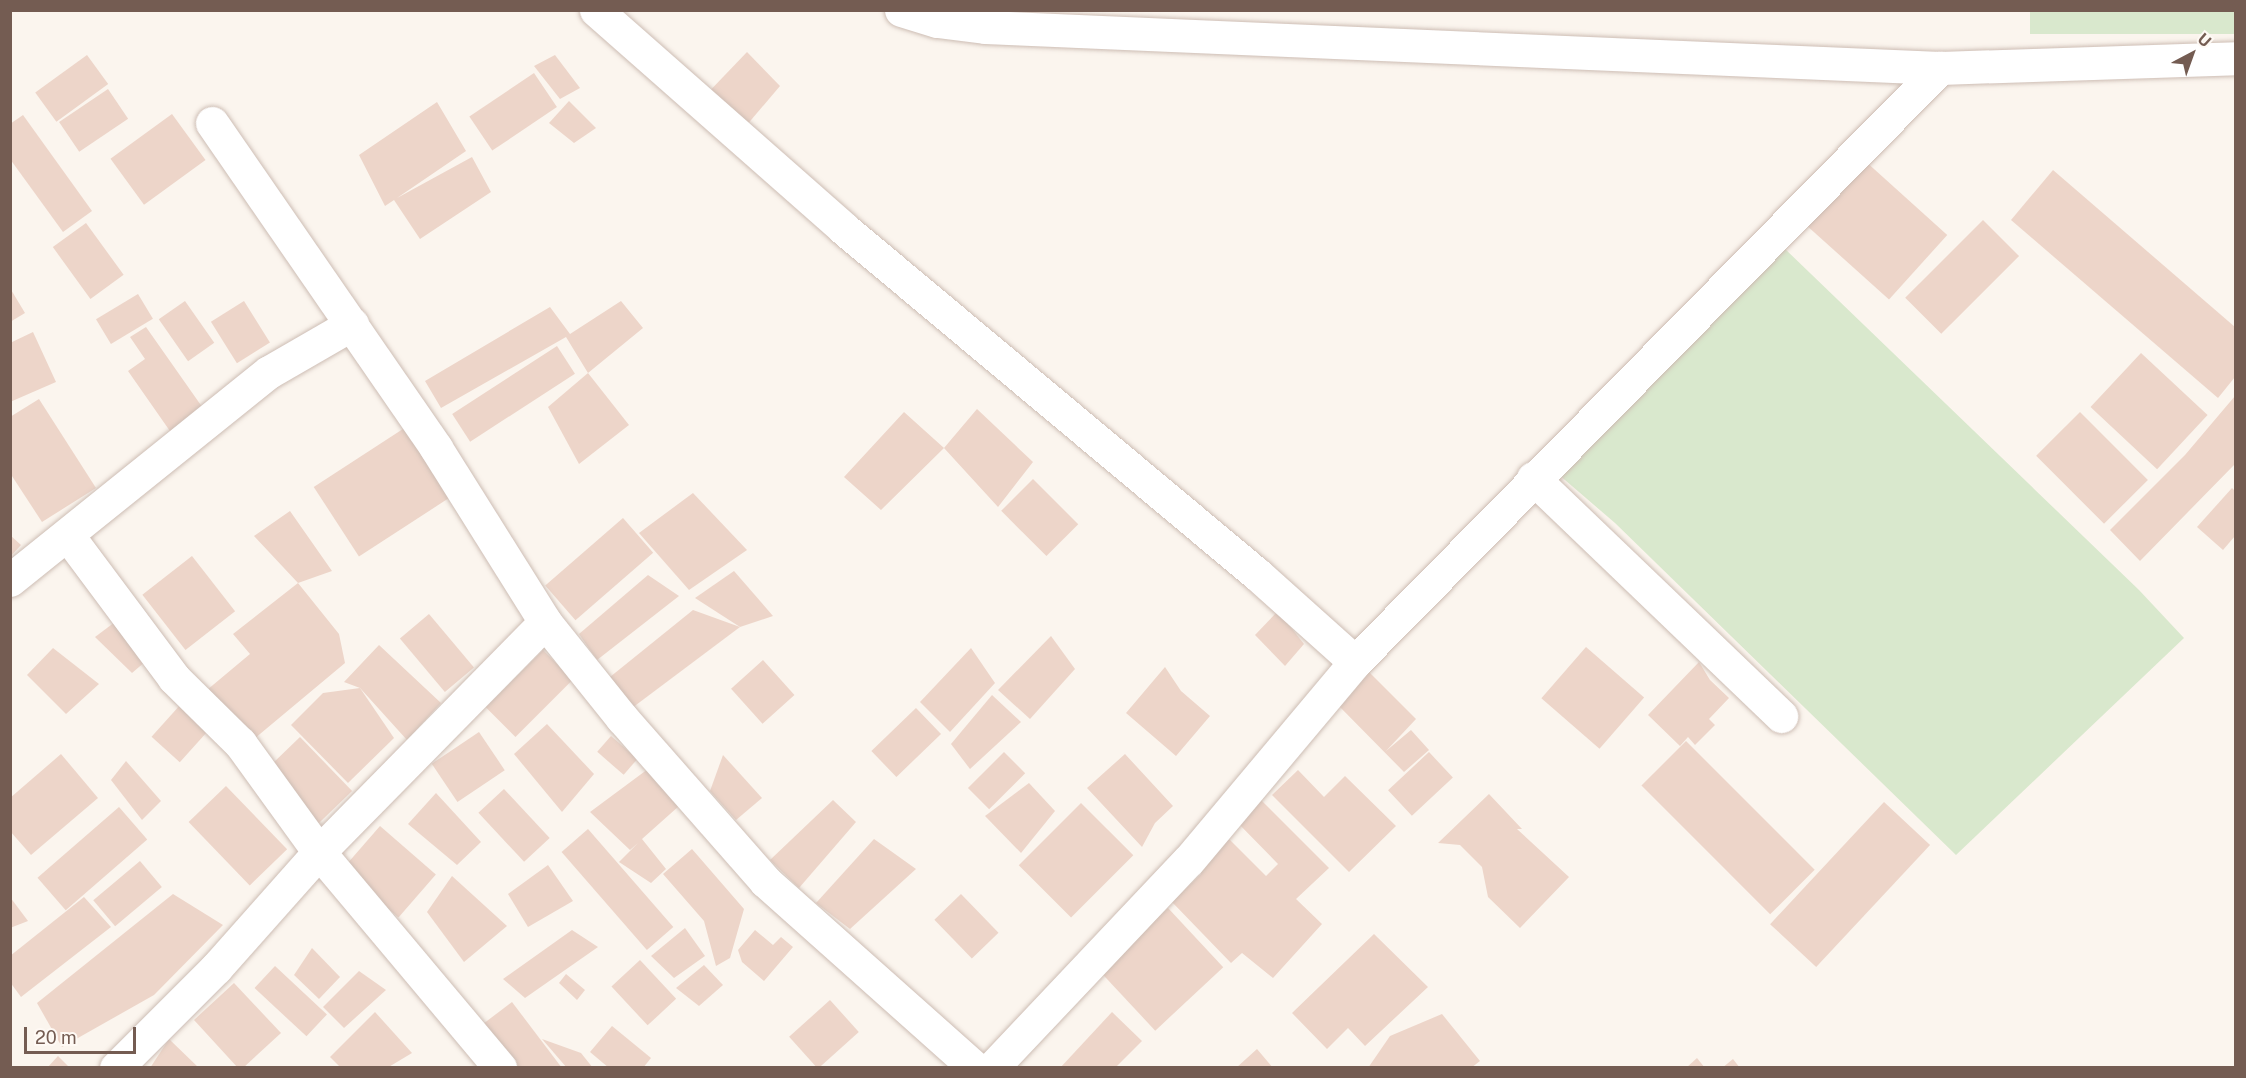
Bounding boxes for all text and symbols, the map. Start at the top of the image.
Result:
north arrow [2162,24,2222,84]
text: U [2194,29,2215,51]
scale bar [27,1015,140,1053]
text: 20 m [35,1027,77,1048]

